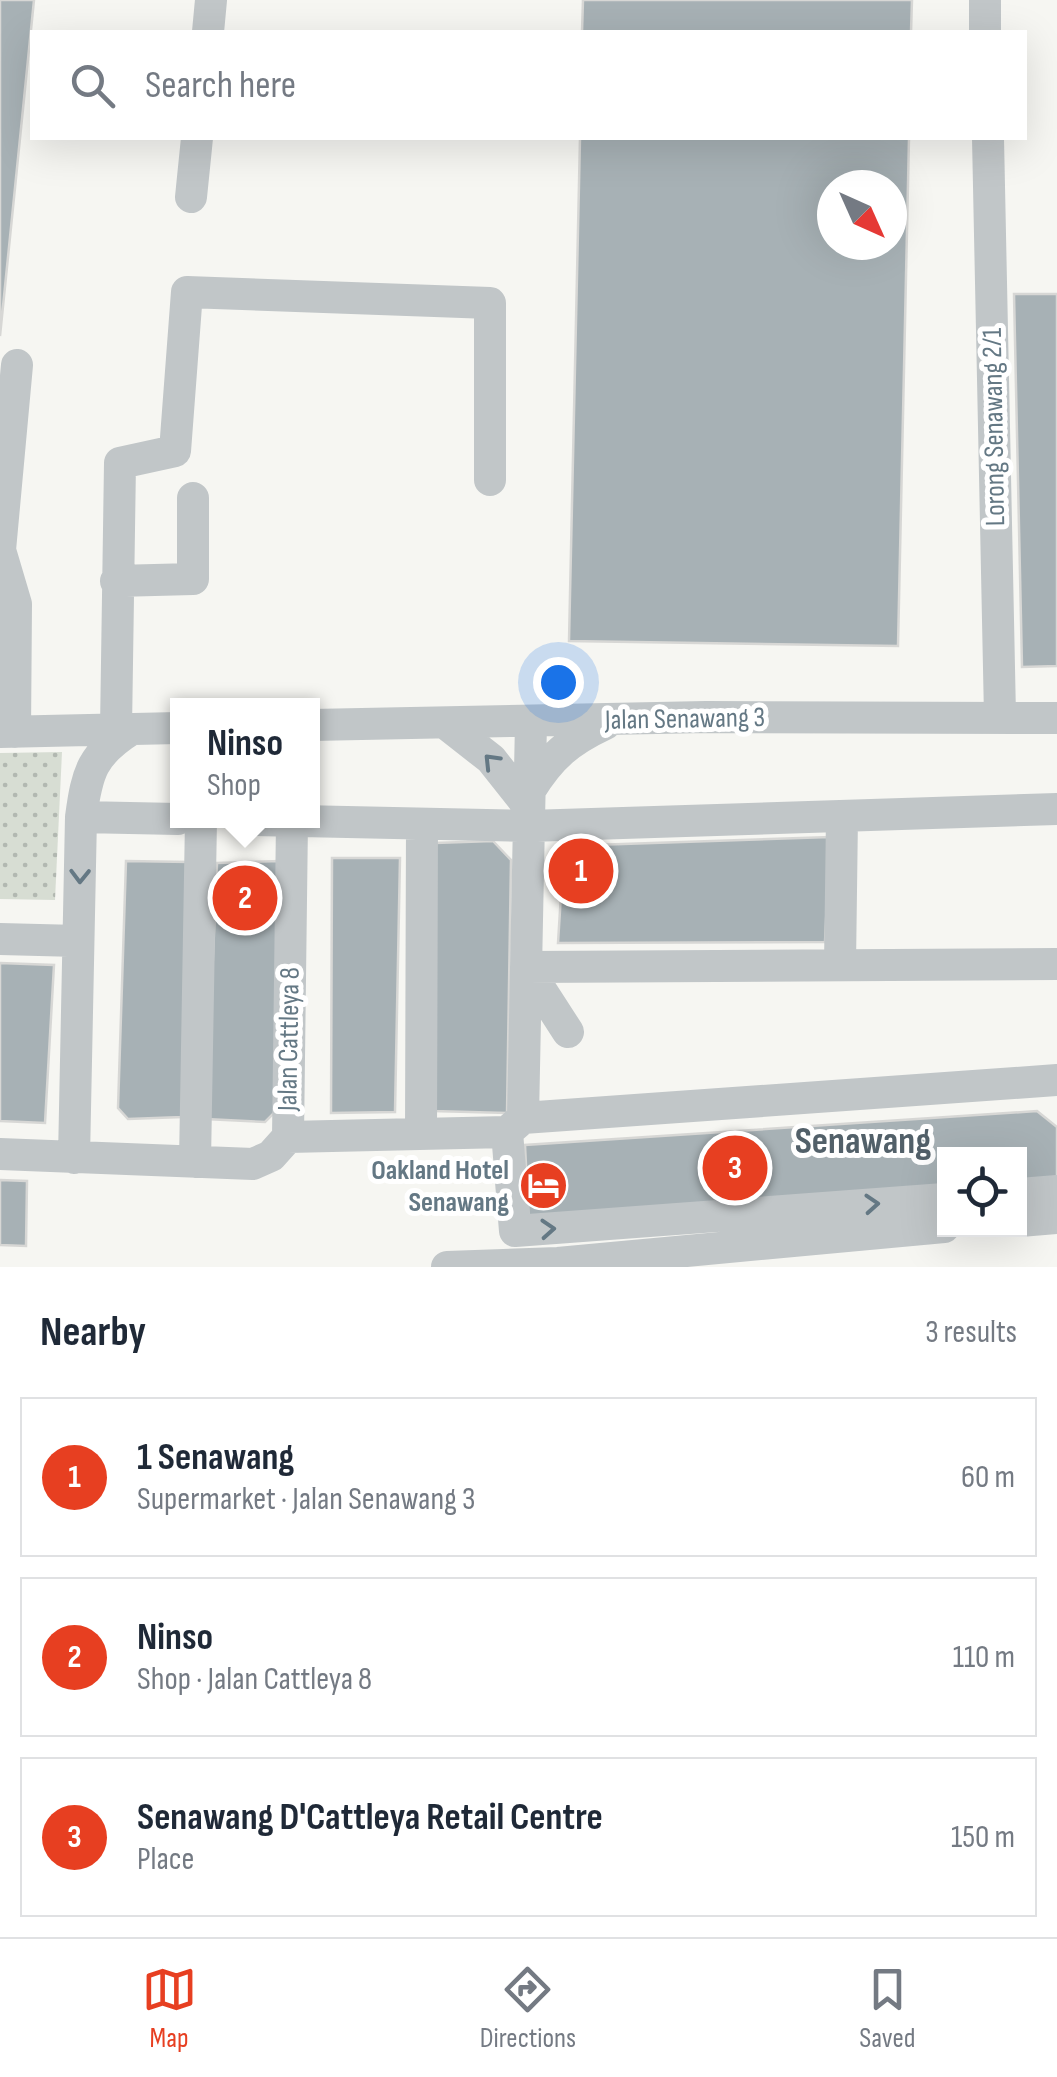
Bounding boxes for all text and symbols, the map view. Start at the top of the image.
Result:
search box [30,30,1027,140]
icon: search [65,58,120,113]
text: Search here [145,63,296,108]
north arrow [817,170,907,260]
street label: Lorong Senawang 2/1 [976,327,1012,526]
your location [533,657,584,708]
popup [170,698,320,828]
street label: Jalan Senawang 3 [604,701,765,737]
text: Ninso [207,721,283,766]
one-way arrow [485,754,503,773]
text: Shop [207,766,261,805]
pin: 1 [548,834,614,908]
pin: 2 [212,860,278,936]
one-way arrow [69,869,90,885]
street label: Jalan Cattleya 8 [271,967,307,1112]
district label: Senawang [795,1119,931,1164]
pin: 3 [702,1130,768,1206]
map controls [937,1147,1027,1237]
button: locate [937,1147,1027,1237]
place label: Oakland Hotel Senawang [371,1154,509,1219]
hotel icon: Oakland Hotel Senawang [518,1160,570,1212]
one-way arrow [864,1194,880,1216]
one-way arrow [540,1218,556,1240]
text: Nearby [40,1307,146,1358]
text: 3 results [925,1313,1017,1352]
text: 1 Senawang [137,1435,294,1480]
text: 1 [68,1458,81,1497]
text: 60 m [961,1458,1015,1497]
text: Supermarket · Jalan Senawang 3 [137,1480,475,1519]
text: Ninso [137,1615,213,1660]
text: 2 [67,1638,82,1677]
text: 110 m [953,1638,1015,1677]
text: Shop · Jalan Cattleya 8 [137,1660,372,1699]
text: Senawang D'Cattleya Retail Centre [137,1795,603,1840]
text: 3 [67,1818,82,1857]
text: 150 m [951,1818,1015,1857]
text: Place [137,1840,194,1879]
tab: Map [142,1962,197,2055]
tab: Directions [480,1962,576,2055]
tab: Saved [859,1962,915,2055]

